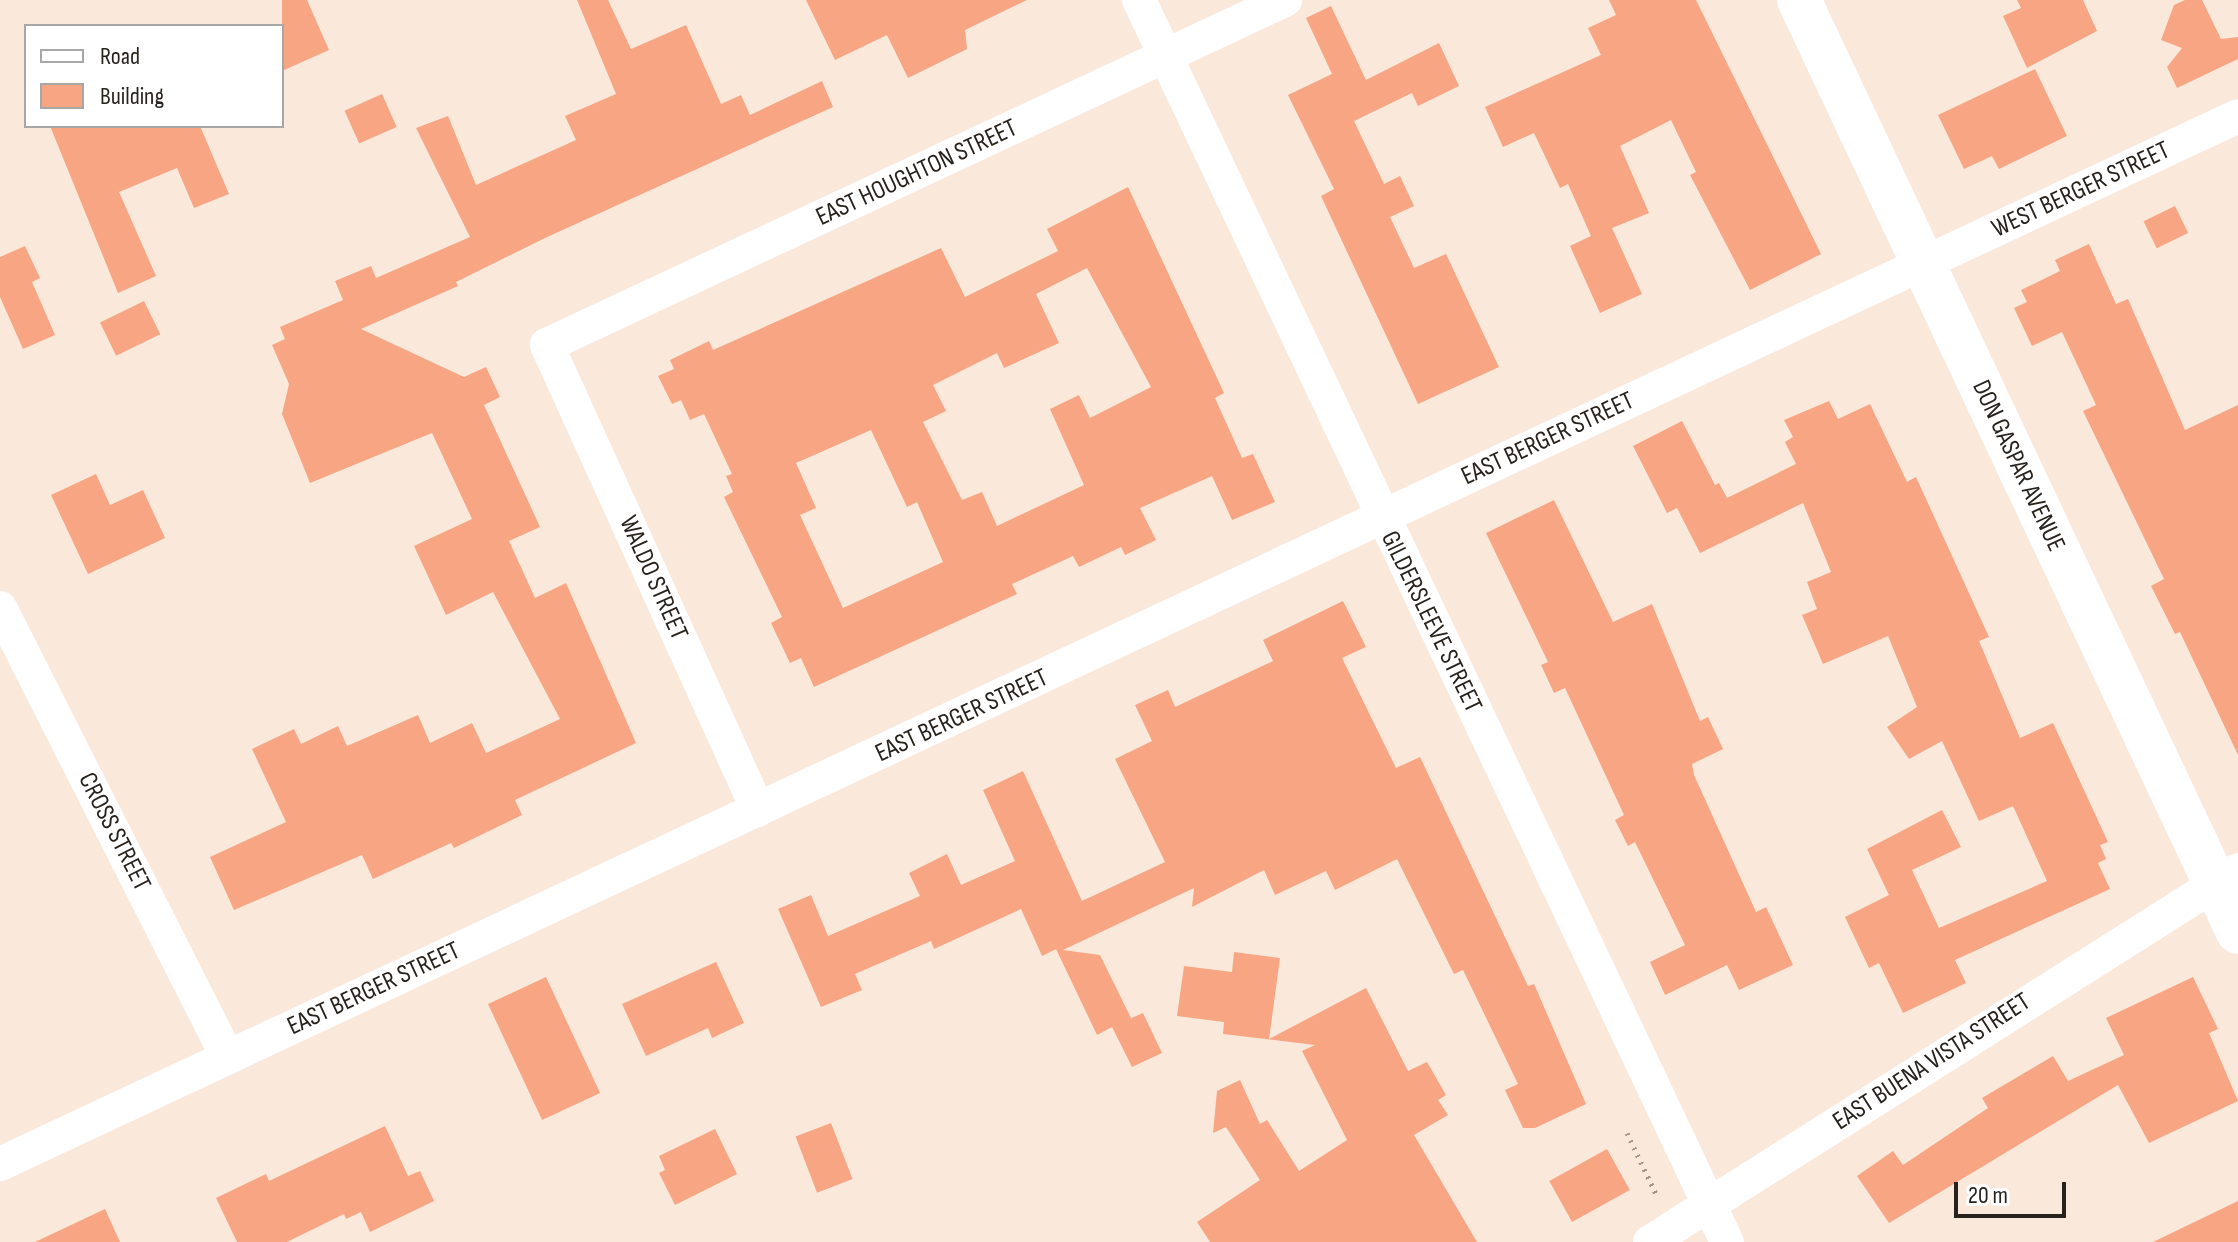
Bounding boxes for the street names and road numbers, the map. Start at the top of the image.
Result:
street label: EAST HOUGHTON STREET [812,113,1022,233]
street label: WEST BERGER STREET [1987,135,2175,245]
street label: DON GASPAR AVENUE [1965,375,2071,557]
street label: EAST BERGER STREET [1457,385,1639,493]
street label: WALDO STREET [612,511,694,645]
street label: GILDERSLEEVE STREET [1374,526,1488,718]
street label: EAST BERGER STREET [871,662,1053,770]
street label: CROSS STREET [71,768,157,896]
street label: EAST BERGER STREET [283,935,465,1043]
street label: EAST BUENA VISTA STREET [1827,987,2037,1137]

